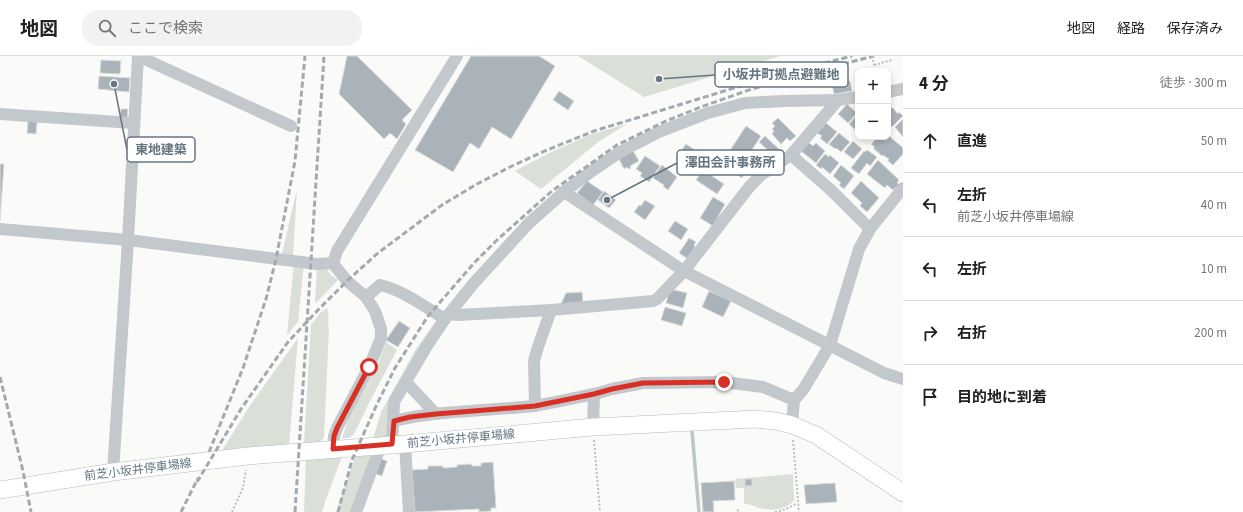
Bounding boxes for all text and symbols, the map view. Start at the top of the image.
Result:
search box [82,10,362,46]
text: 地図 [20,16,58,43]
icon: search [96,17,118,39]
text: ここで検索 [128,18,203,39]
text: 地図 [1067,19,1095,39]
text: 経路 [1117,19,1145,39]
text: 保存済み [1167,19,1223,39]
callout: 小坂井町拠点避難地 [715,62,848,87]
text: 小坂井町拠点避難地 [722,66,840,84]
map controls [855,68,891,140]
button: + [855,68,891,104]
text: 4 分 [919,72,948,96]
text: 徒歩 · 300 m [1160,74,1227,92]
button: − [855,104,891,140]
icon: ahead [919,130,941,152]
text: 直進 [957,131,987,152]
text: 50 m [1201,132,1227,150]
callout: 東地建築 [127,137,195,162]
text: 東地建築 [135,141,187,159]
callout: 澤田会計事務所 [677,150,784,175]
text: 澤田会計事務所 [684,154,776,172]
text: 左折 [957,185,987,206]
icon: left [919,194,941,216]
text: 40 m [1201,196,1227,214]
text: 前芝小坂井停車場線 [957,208,1074,226]
icon: left [919,258,941,280]
text: 左折 [957,259,987,280]
text: 10 m [1201,260,1227,278]
icon: right [919,322,941,344]
text: 右折 [957,323,987,344]
text: 200 m [1194,324,1227,342]
route start [360,358,378,376]
route end [715,373,733,391]
icon: arrive [919,386,941,408]
text: 目的地に到着 [957,387,1047,408]
street label: 前芝小坂井停車場線 [406,426,516,452]
street label: 前芝小坂井停車場線 [83,455,193,485]

